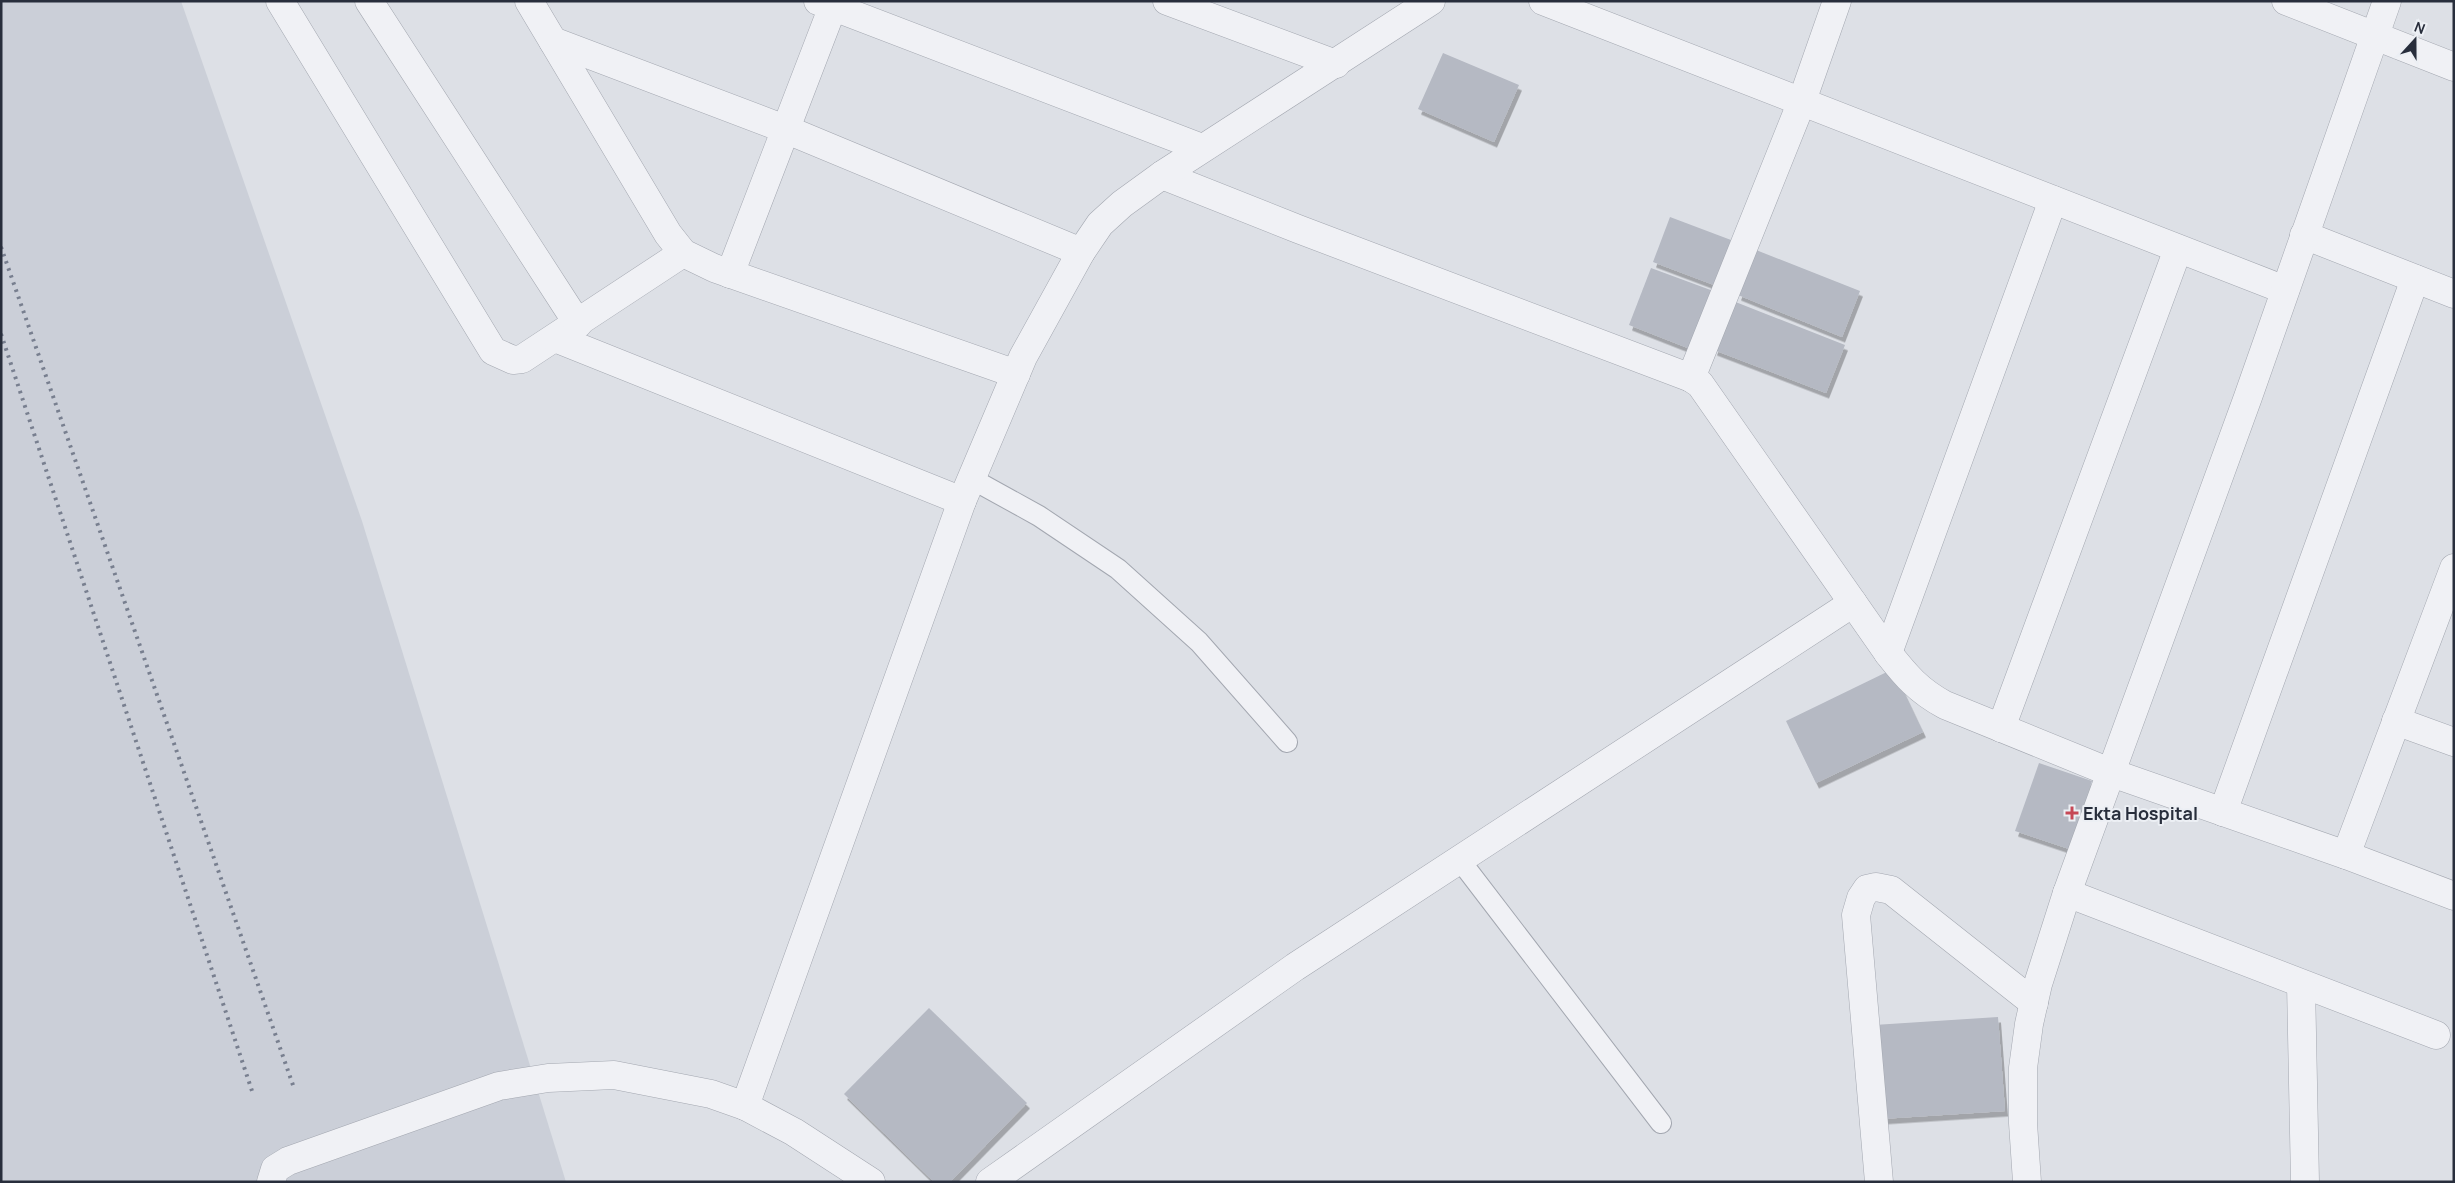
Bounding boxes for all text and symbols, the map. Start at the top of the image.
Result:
north arrow [2390,15,2440,65]
text: N [2412,17,2428,38]
place label: Ekta Hospital [2083,801,2198,825]
marker: Ekta Hospital [2065,806,2079,820]

